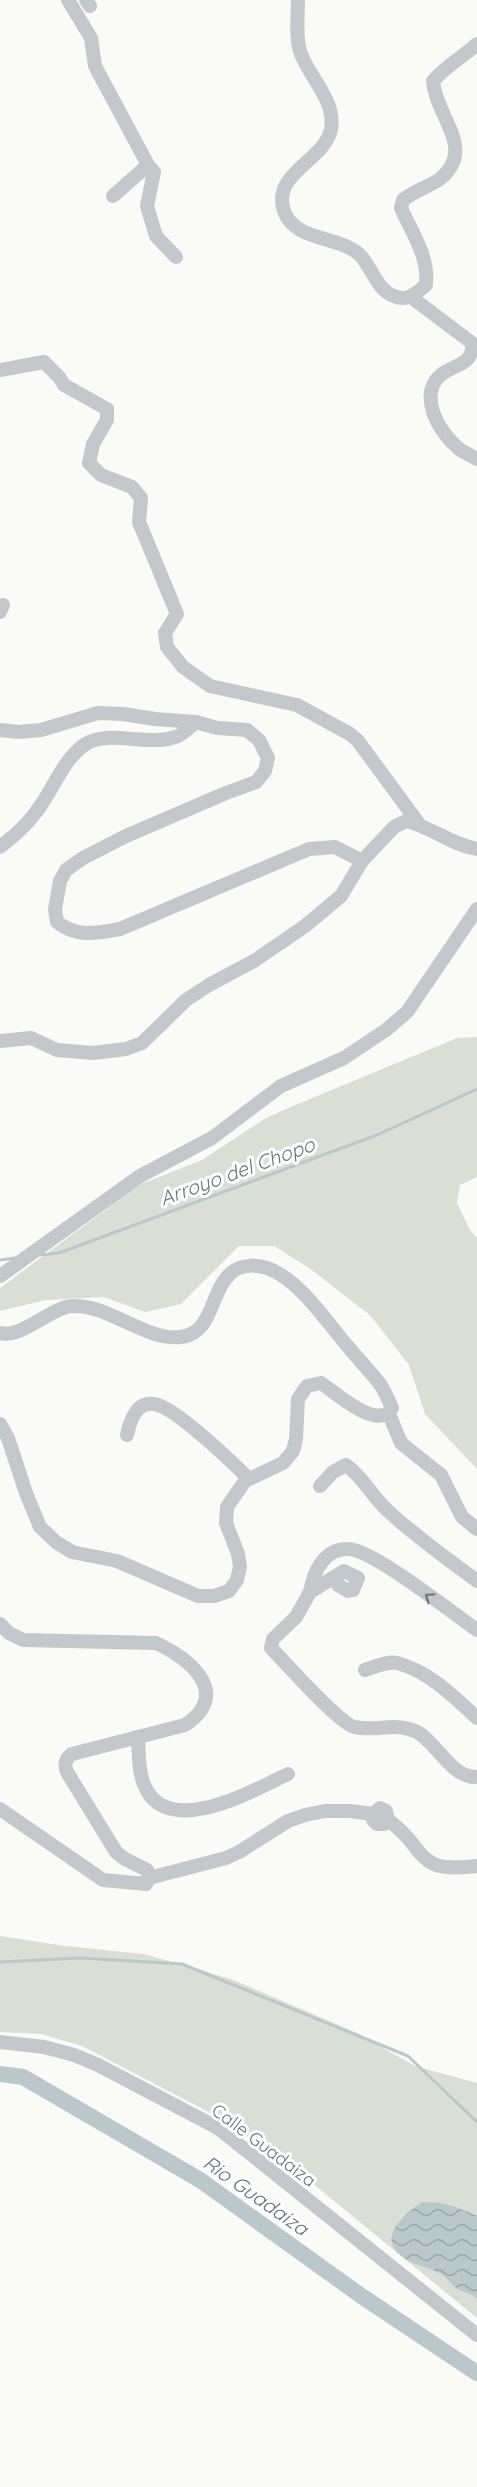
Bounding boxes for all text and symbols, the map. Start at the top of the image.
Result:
water label: Arroyo del Chopo [156,1131,319,1211]
one-way arrow [425,1593,436,1604]
street label: Calle Guadaiza [207,2098,321,2192]
water label: Rio Guadaiza [199,2150,315,2242]

